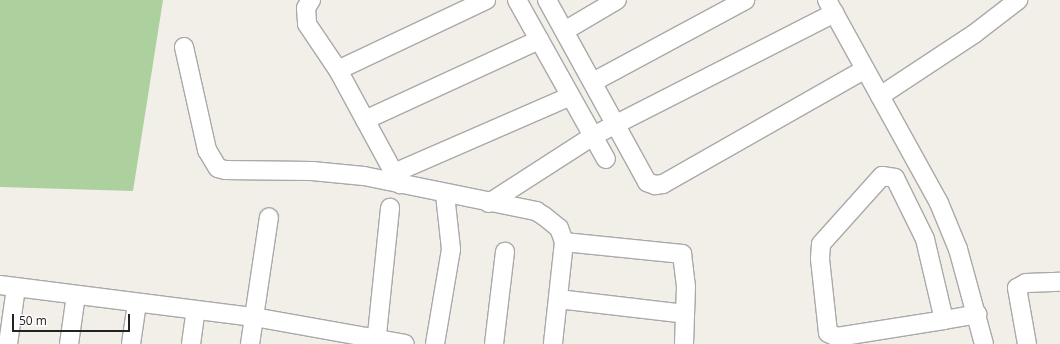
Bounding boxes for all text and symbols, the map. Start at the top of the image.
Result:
scale bar [14,306,132,332]
text: 50 m [19,312,47,329]

